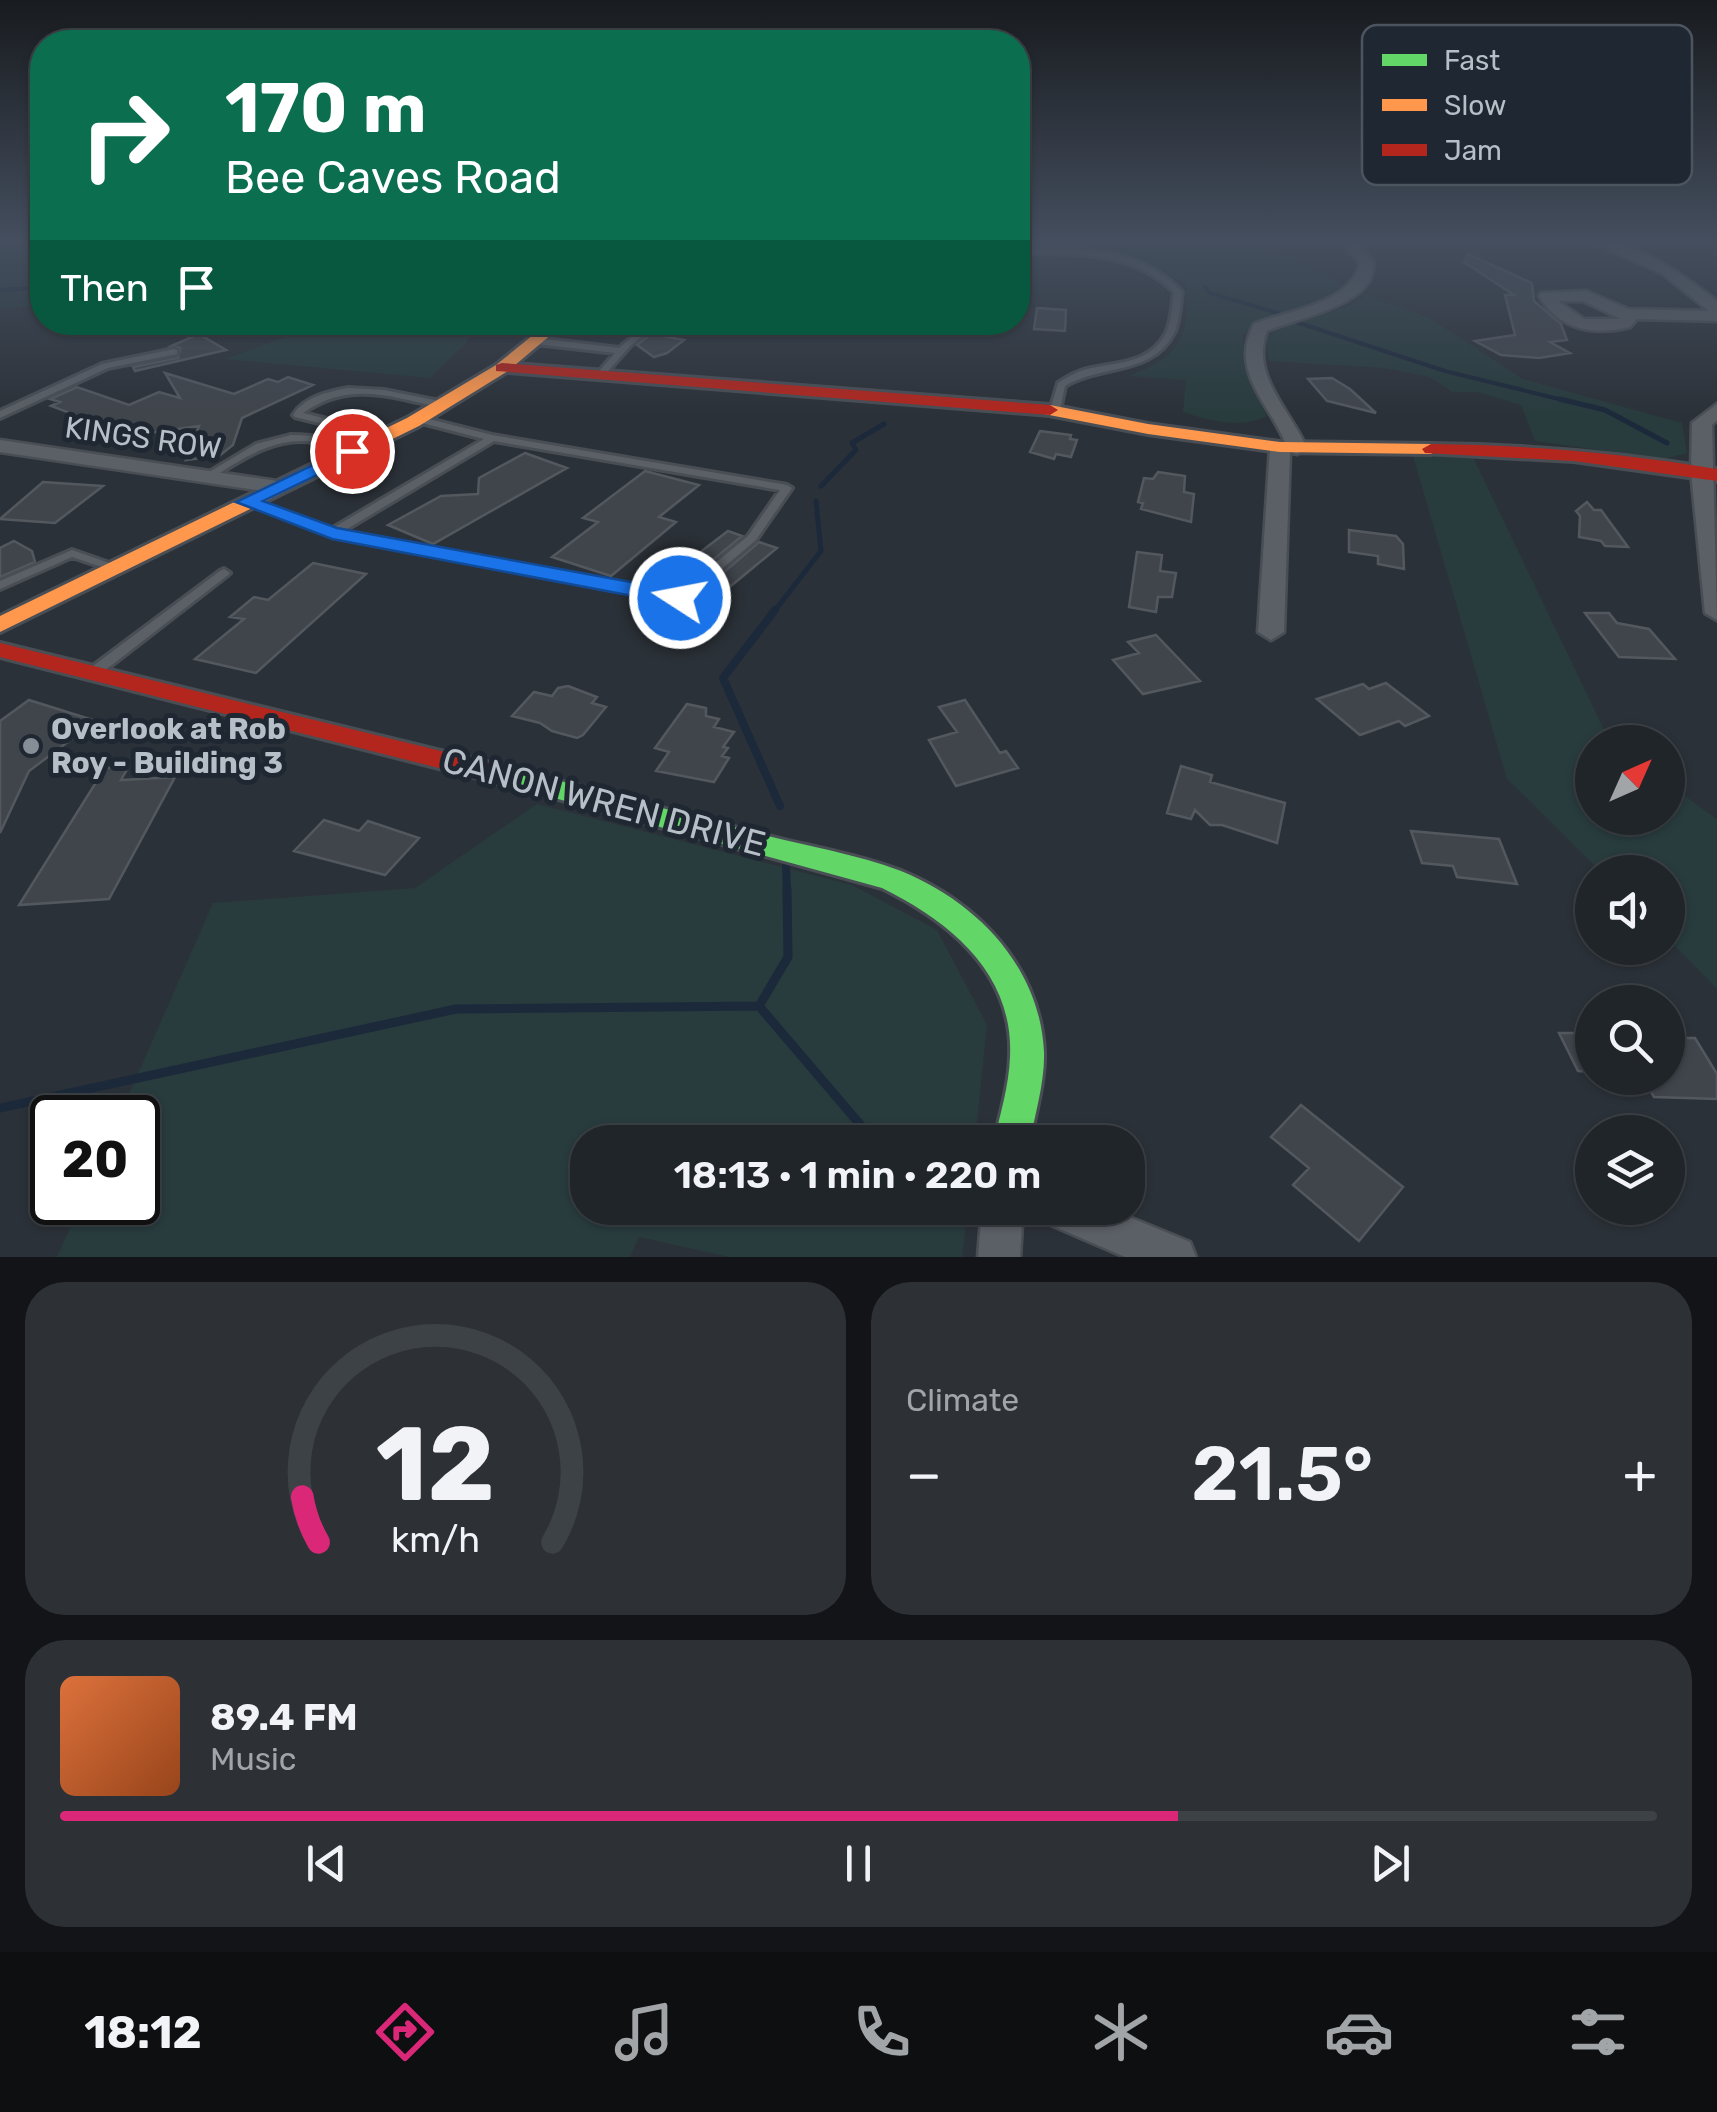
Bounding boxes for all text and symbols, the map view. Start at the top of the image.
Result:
legend [1362,25,1692,185]
text: Fast [1444,44,1500,77]
text: 170 m [225,67,427,150]
icon: right [60,70,190,200]
text: Slow [1444,89,1506,122]
text: Jam [1444,134,1502,167]
text: Bee Caves Road [225,151,561,204]
icon: arrive [169,260,224,315]
text: Then [60,265,149,311]
street label: KINGS ROW [63,409,223,467]
pin [310,409,395,494]
icon: arrive [325,424,380,479]
position arrow [628,546,732,650]
place label: Overlook at Rob Roy - Building 3 [51,711,286,781]
north arrow [1575,725,1685,835]
map controls [1575,725,1685,1225]
marker: Overlook at Rob Roy - Building 3 [20,735,42,757]
street label: CANON WREN DRIVE [438,739,770,865]
button: sound [1575,855,1685,965]
button: search [1575,985,1685,1095]
speed limit sign: 20 [30,1095,160,1225]
button: layers [1575,1115,1685,1225]
text: 18:13 · 1 min · 220 m [674,1152,1041,1198]
text: Climate [906,1381,1019,1419]
text: 12 [376,1403,495,1526]
text: 21.5° [1191,1430,1373,1519]
text: − [906,1442,942,1507]
text: + [1623,1442,1657,1507]
text: km/h [391,1519,480,1561]
text: 89.4 FM [210,1694,358,1740]
text: Music [210,1740,296,1778]
icon: previous [299,1836,354,1891]
icon: pause [831,1836,886,1891]
icon: next [1363,1836,1418,1891]
icon: directions [370,1997,440,2067]
icon: music [609,1997,679,2067]
icon: phone [847,1997,917,2067]
icon: climate [1086,1997,1156,2067]
icon: car [1324,1997,1394,2067]
icon: filters [1563,1997,1633,2067]
text: 18:12 [84,2006,202,2059]

